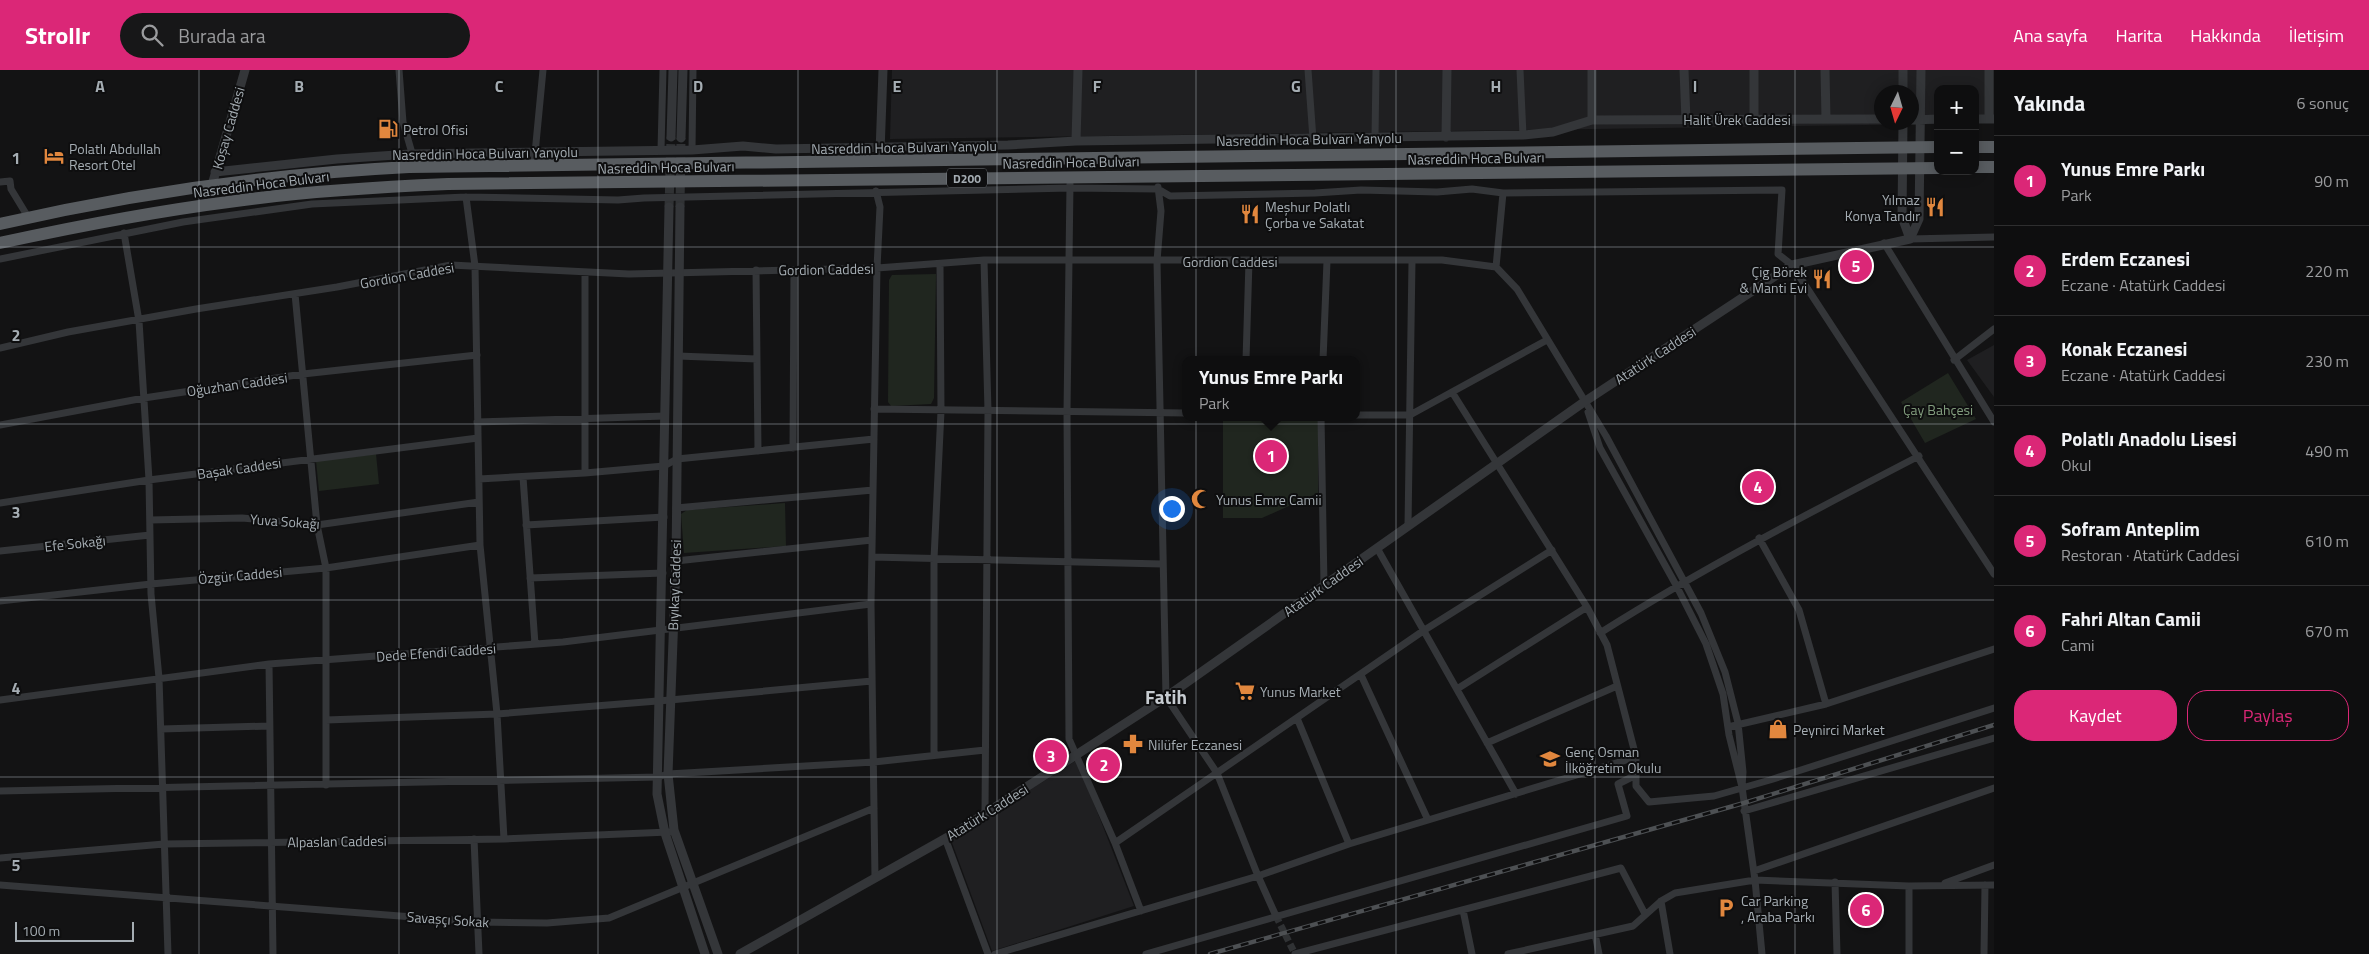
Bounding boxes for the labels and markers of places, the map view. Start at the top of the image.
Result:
fuel station icon: Petrol Ofisi [377,118,399,140]
place label: Petrol Ofisi [403,119,468,140]
place label: Polatlı Abdullah Resort Otel [69,138,161,175]
hotel icon: Polatlı Abdullah Resort Otel [43,145,65,167]
place label: Yılmaz Konya Tandır [1845,189,1920,226]
place label: Meşhur Polatlı Çorba ve Sakatat [1265,196,1364,233]
restaurant icon: Yılmaz Konya Tandır [1924,196,1946,218]
restaurant icon: Meşhur Polatlı Çorba ve Sakatat [1239,203,1261,225]
pin: 5 [1840,247,1872,285]
place label: Çig Börek & Manti Evi [1740,261,1807,298]
restaurant icon: Çig Börek & Manti Evi [1811,268,1833,290]
pin: 1 [1255,437,1287,475]
pin: 4 [1742,468,1774,506]
mosque icon: Yunus Emre Camii [1190,488,1212,510]
place label: Yunus Emre Camii [1216,489,1321,510]
supermarket icon: Yunus Market [1234,680,1256,702]
place label: Yunus Market [1260,681,1341,702]
shop icon: Peynirci Market [1767,718,1789,740]
place label: Peynirci Market [1793,719,1885,740]
pharmacy icon: Nilüfer Eczanesi [1122,733,1144,755]
place label: Nilüfer Eczanesi [1148,734,1242,755]
pin: 3 [1035,737,1067,775]
place label: Genç Osman İlköğretim Okulu [1565,741,1661,778]
pin: 2 [1088,746,1120,784]
school or university icon: Genç Osman İlköğretim Okulu [1539,748,1561,770]
place label: Car Parking , Araba Parkı [1741,890,1815,927]
pin: 6 [1850,891,1882,929]
parking icon: Car Parking , Araba Parkı [1715,897,1737,919]

